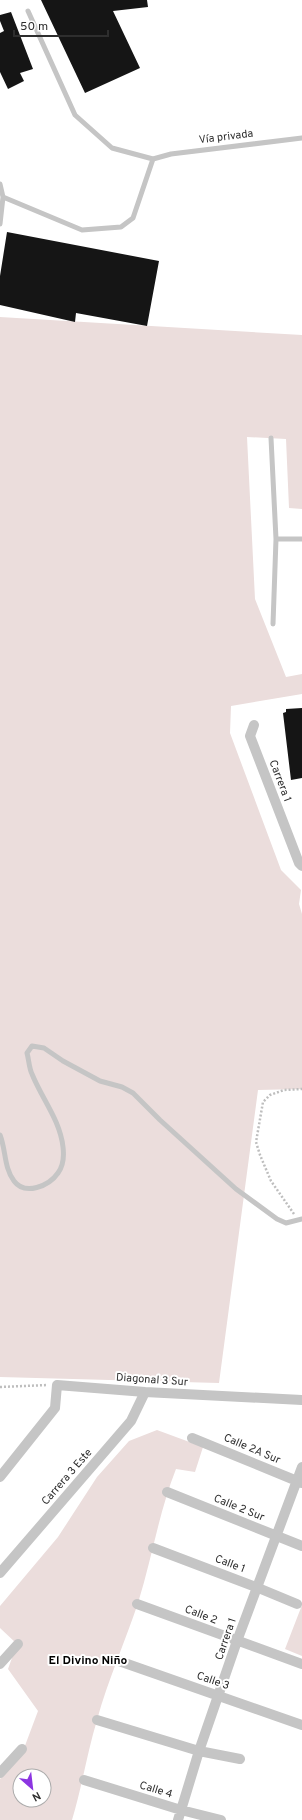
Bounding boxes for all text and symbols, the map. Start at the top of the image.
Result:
scale bar [14,12,108,38]
text: 50 m [20,19,48,35]
street label: Vía privada [198,127,254,147]
street label: Carrera 1 [266,758,294,804]
street label: Diagonal 3 Sur [115,1370,189,1390]
street label: Calle 2A Sur [221,1431,283,1468]
street label: Carrera 3 Este [39,1446,95,1508]
street label: Calle 2 Sur [212,1491,267,1525]
street label: Calle 1 [213,1552,247,1576]
street label: Calle 2 [183,1602,219,1628]
street label: Carrera 1 [212,1616,240,1662]
district label: El Divino Niño [49,1653,128,1669]
street label: Calle 3 [195,1669,231,1693]
north arrow [12,1768,52,1808]
street label: Calle 4 [138,1778,174,1802]
text: N [29,1788,43,1804]

